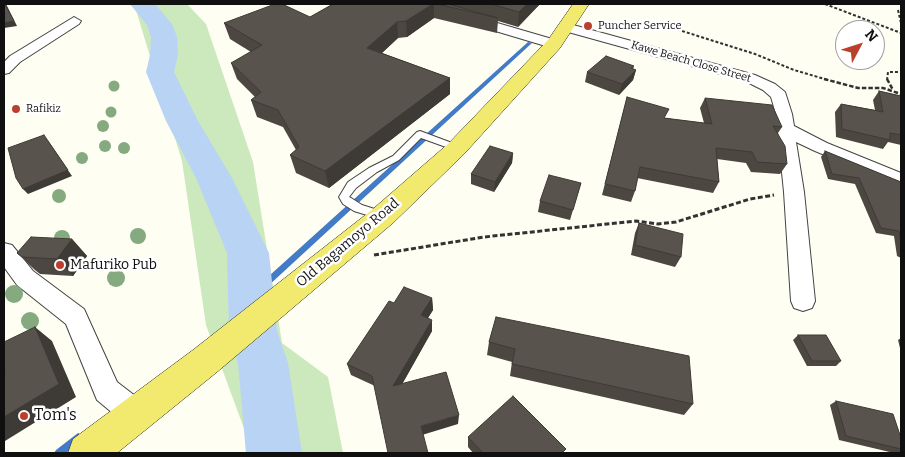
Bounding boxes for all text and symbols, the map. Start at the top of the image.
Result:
place label: Puncher Service [598,19,681,33]
marker: Puncher Service [582,20,594,32]
north arrow [835,20,885,70]
text: N [861,26,881,45]
street label: Kawe Beach Close Street [630,39,752,85]
place label: Rafikiz [26,102,61,116]
marker: Rafikiz [10,103,22,115]
street label: Old Bagamoyo Road [293,195,403,291]
place label: Mafuriko Pub [70,257,157,273]
marker: Mafuriko Pub [54,259,66,271]
place label: Tom's [34,406,77,426]
marker: Tom's [18,410,30,422]

